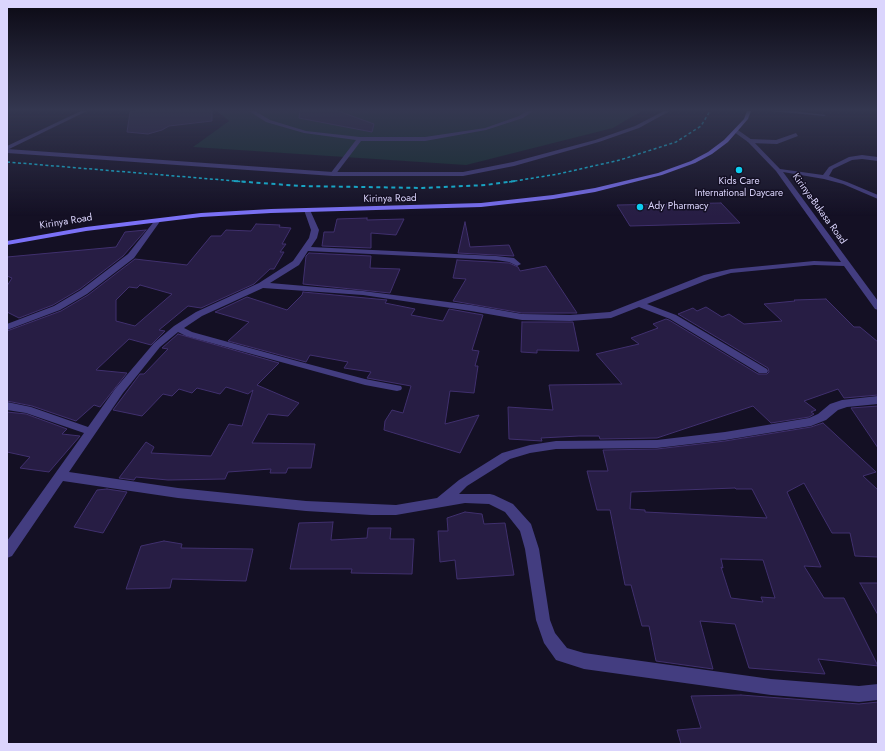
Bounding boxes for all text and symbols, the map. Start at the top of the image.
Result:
marker: Kids Care International Daycare [734,165,744,175]
street label: Kirinya-Bukasa Road [789,171,849,247]
place label: Kids Care International Daycare [695,176,783,200]
street label: Kirinya Road [363,193,417,205]
place label: Ady Pharmacy [648,201,708,213]
marker: Ady Pharmacy [635,202,645,212]
street label: Kirinya Road [39,212,93,232]

